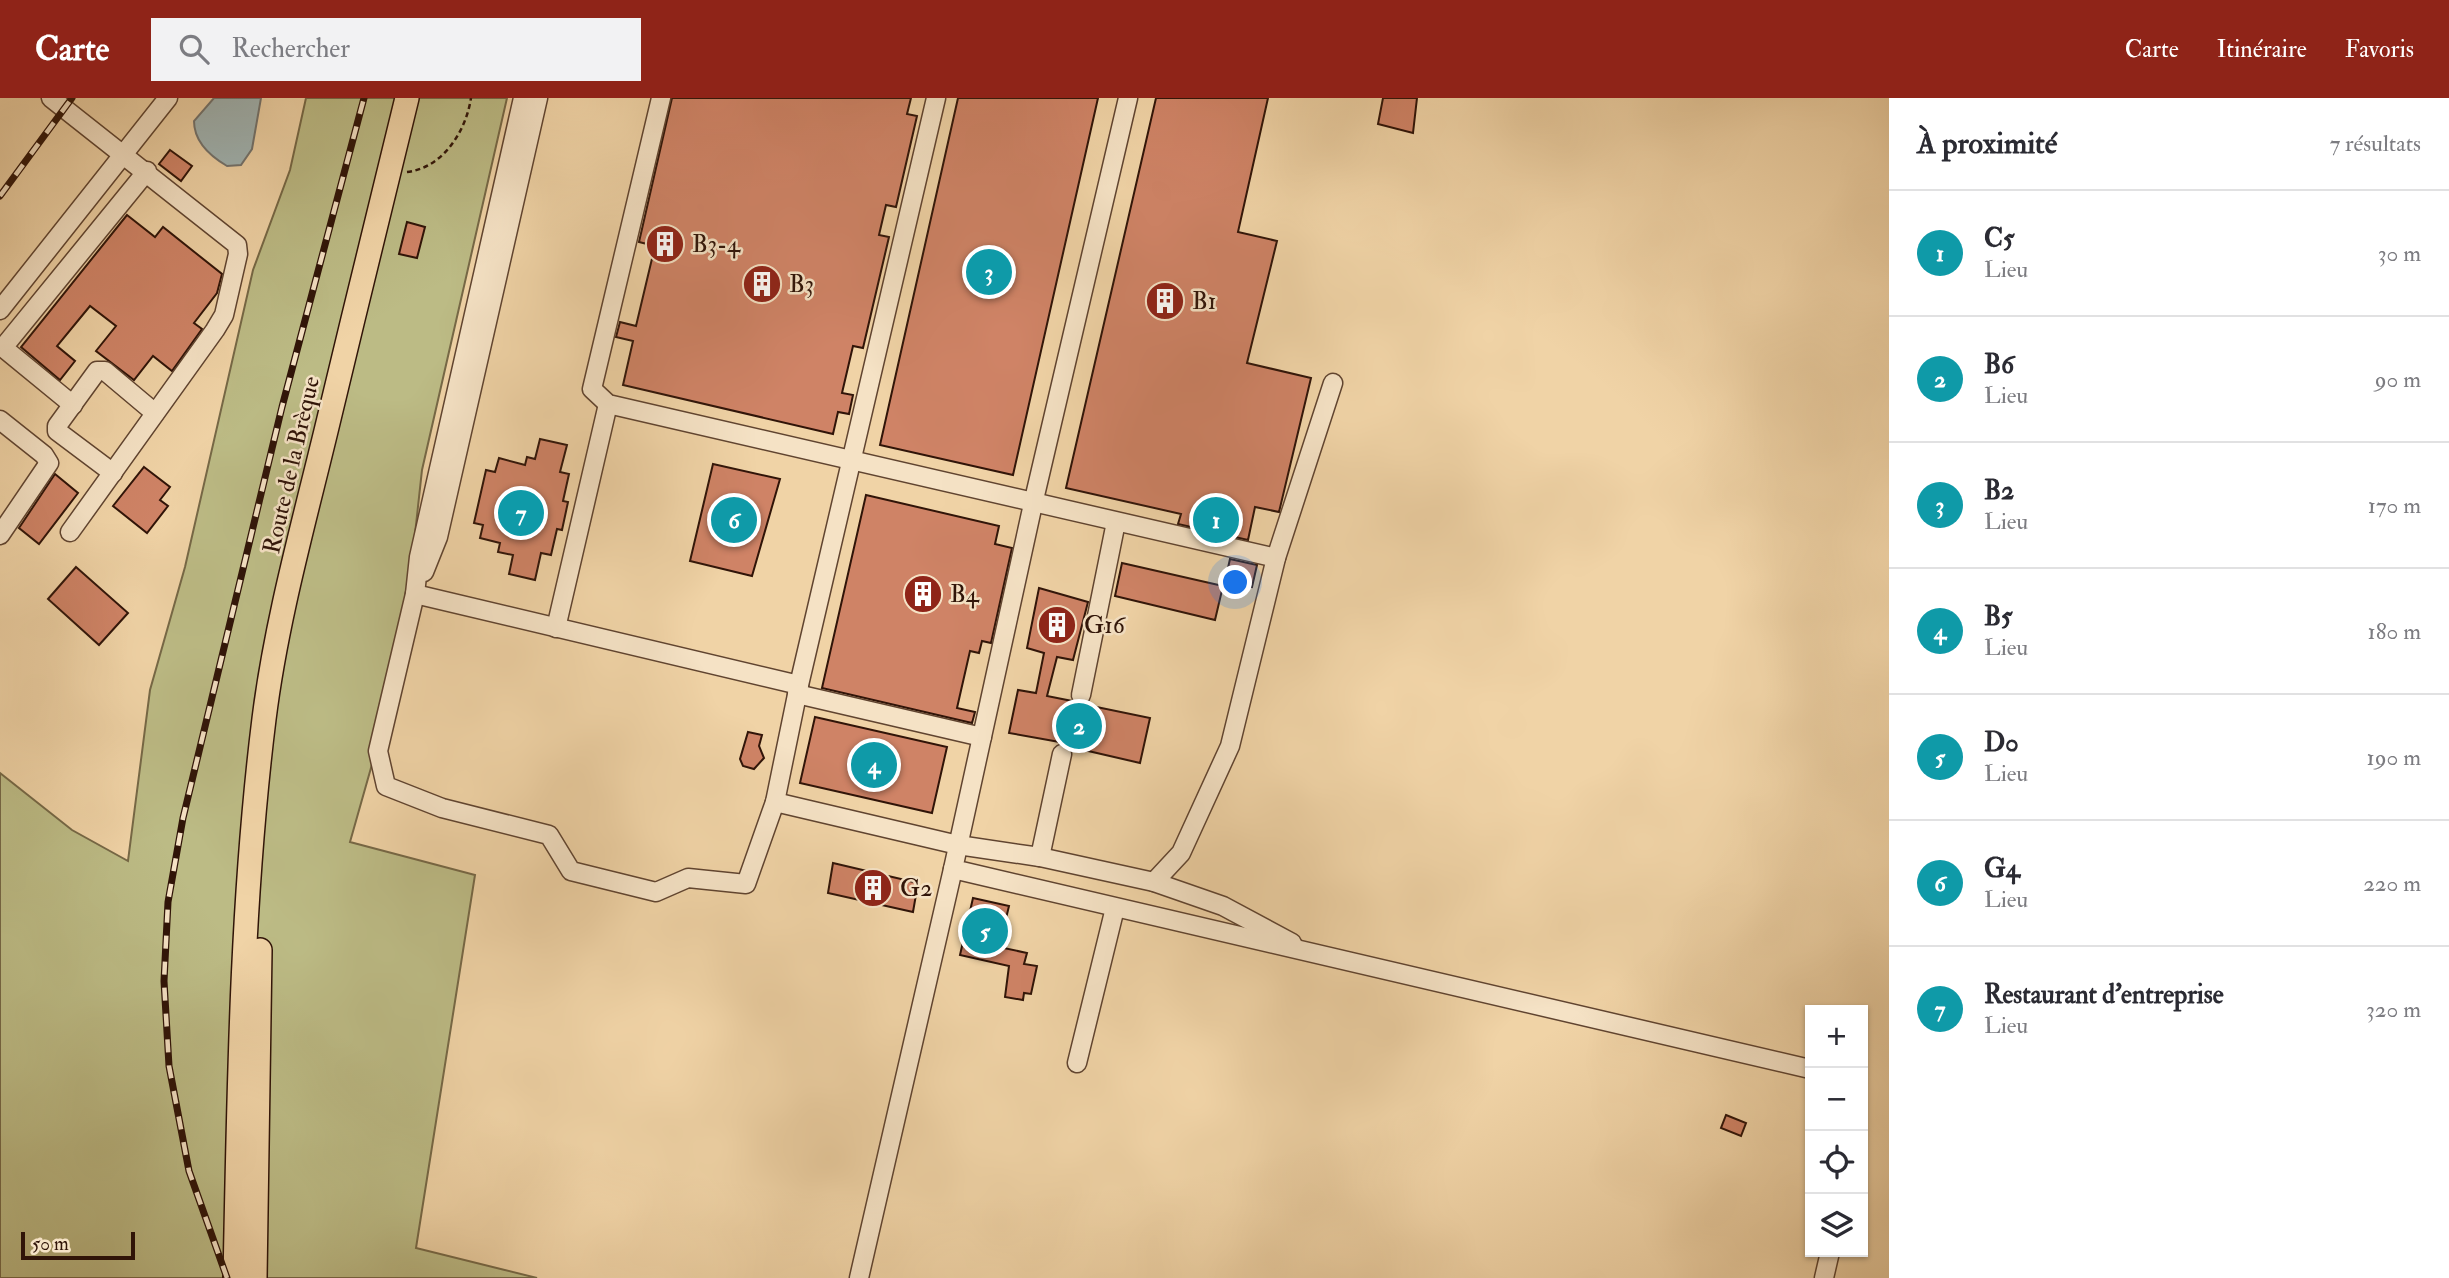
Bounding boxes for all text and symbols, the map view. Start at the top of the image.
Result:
search box [151,18,641,81]
text: Carte [35,29,109,70]
icon: search [175,30,213,68]
text: Rechercher [231,33,350,65]
text: Carte [2125,34,2179,65]
text: Itinéraire [2217,34,2307,65]
text: Favoris [2345,34,2414,65]
text: À proximité [1917,125,2057,162]
text: 7 résultats [2330,129,2421,158]
building icon: B3-4 [644,223,686,265]
text: C5 [1984,223,2014,255]
place label: B3-4 [692,229,741,260]
text: 1 [1936,239,1944,268]
text: 30 m [2378,239,2421,268]
pin: 3 [966,246,1012,298]
text: Lieu [1984,255,2028,284]
building icon: B3 [741,263,783,305]
place label: B3 [789,269,814,300]
building icon: B1 [1144,280,1186,322]
place label: B1 [1192,286,1216,317]
text: B6 [1984,349,2014,381]
text: 2 [1934,365,1946,394]
text: 90 m [2375,365,2421,394]
street label: Route de la Brèque [256,373,327,557]
text: Lieu [1984,381,2028,410]
text: B2 [1984,475,2014,507]
pin: 7 [498,487,544,539]
text: 3 [1936,491,1944,520]
text: 170 m [2368,491,2421,520]
pin: 6 [711,494,757,546]
pin: 1 [1193,494,1239,546]
text: Lieu [1984,507,2028,536]
your location [1218,565,1252,599]
building icon: B4 [902,573,944,615]
place label: B4 [950,579,980,610]
text: B5 [1984,601,2012,633]
building icon: G16 [1036,604,1078,646]
place label: G16 [1084,610,1127,641]
text: 4 [1934,617,1946,646]
text: 180 m [2368,617,2421,646]
text: Lieu [1984,633,2028,662]
pin: 2 [1056,700,1102,752]
text: D0 [1984,727,2019,759]
pin: 4 [851,739,897,791]
text: 5 [1935,743,1945,772]
text: 190 m [2367,743,2421,772]
text: Lieu [1984,759,2028,788]
text: G4 [1984,853,2020,885]
building icon: G2 [852,867,894,909]
text: 6 [1934,869,1946,898]
text: 220 m [2363,869,2421,898]
place label: G2 [900,873,932,904]
text: Lieu [1984,885,2028,914]
pin: 5 [962,905,1008,957]
text: Restaurant d'entreprise [1984,979,2224,1011]
text: 7 [1935,995,1945,1024]
text: 320 m [2366,995,2421,1024]
map controls [1805,1005,1868,1257]
button: + [1805,1005,1868,1068]
text: Lieu [1984,1011,2028,1040]
button: − [1805,1068,1868,1131]
button: locate [1805,1131,1868,1194]
button: layers [1805,1194,1868,1257]
scale bar [21,1229,135,1261]
text: 50 m [32,1232,69,1256]

